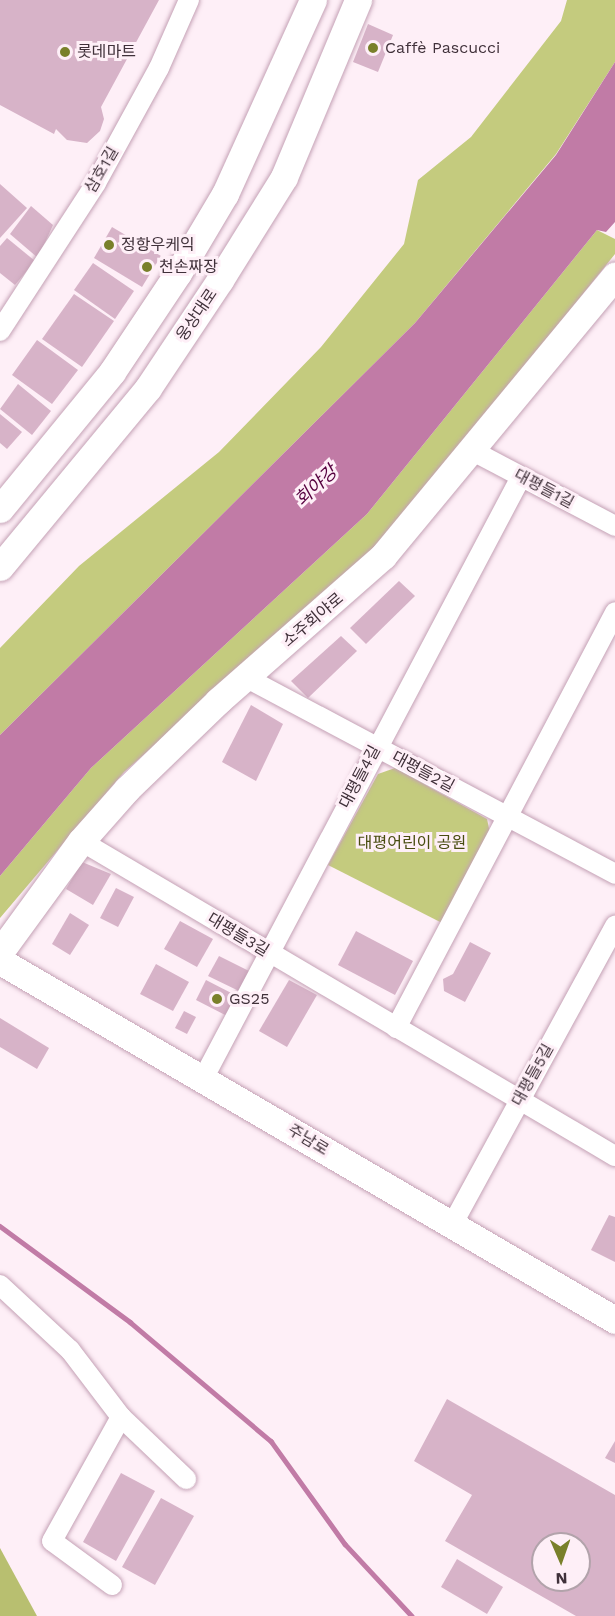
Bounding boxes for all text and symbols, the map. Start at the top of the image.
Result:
place label: Caffè Pascucci [385,38,500,58]
marker: Caffè Pascucci [366,41,380,55]
place label: 롯데마트 [77,42,136,62]
marker: 롯데마트 [58,45,72,59]
street label: 삼호1길 [81,143,123,197]
place label: 정항우케익 [121,235,195,255]
marker: 정항우케익 [102,238,116,252]
place label: 천손짜장 [159,257,218,277]
marker: 천손짜장 [140,260,154,274]
street label: 웅상대로 [173,285,221,345]
water label: 회야강 [290,461,342,511]
street label: 대평들1길 [511,465,577,513]
street label: 소주회야로 [279,589,347,651]
street label: 대평들4길 [335,742,385,812]
street label: 대평들2길 [388,748,458,796]
park label: 대평어린이 공원 [358,833,466,853]
street label: 대평들3길 [204,909,272,961]
place label: GS25 [229,989,269,1009]
marker: GS25 [210,992,224,1006]
street label: 대평들5길 [508,1041,558,1109]
street label: 주남로 [284,1120,332,1160]
north arrow [531,1532,591,1592]
text: N [555,1569,568,1588]

